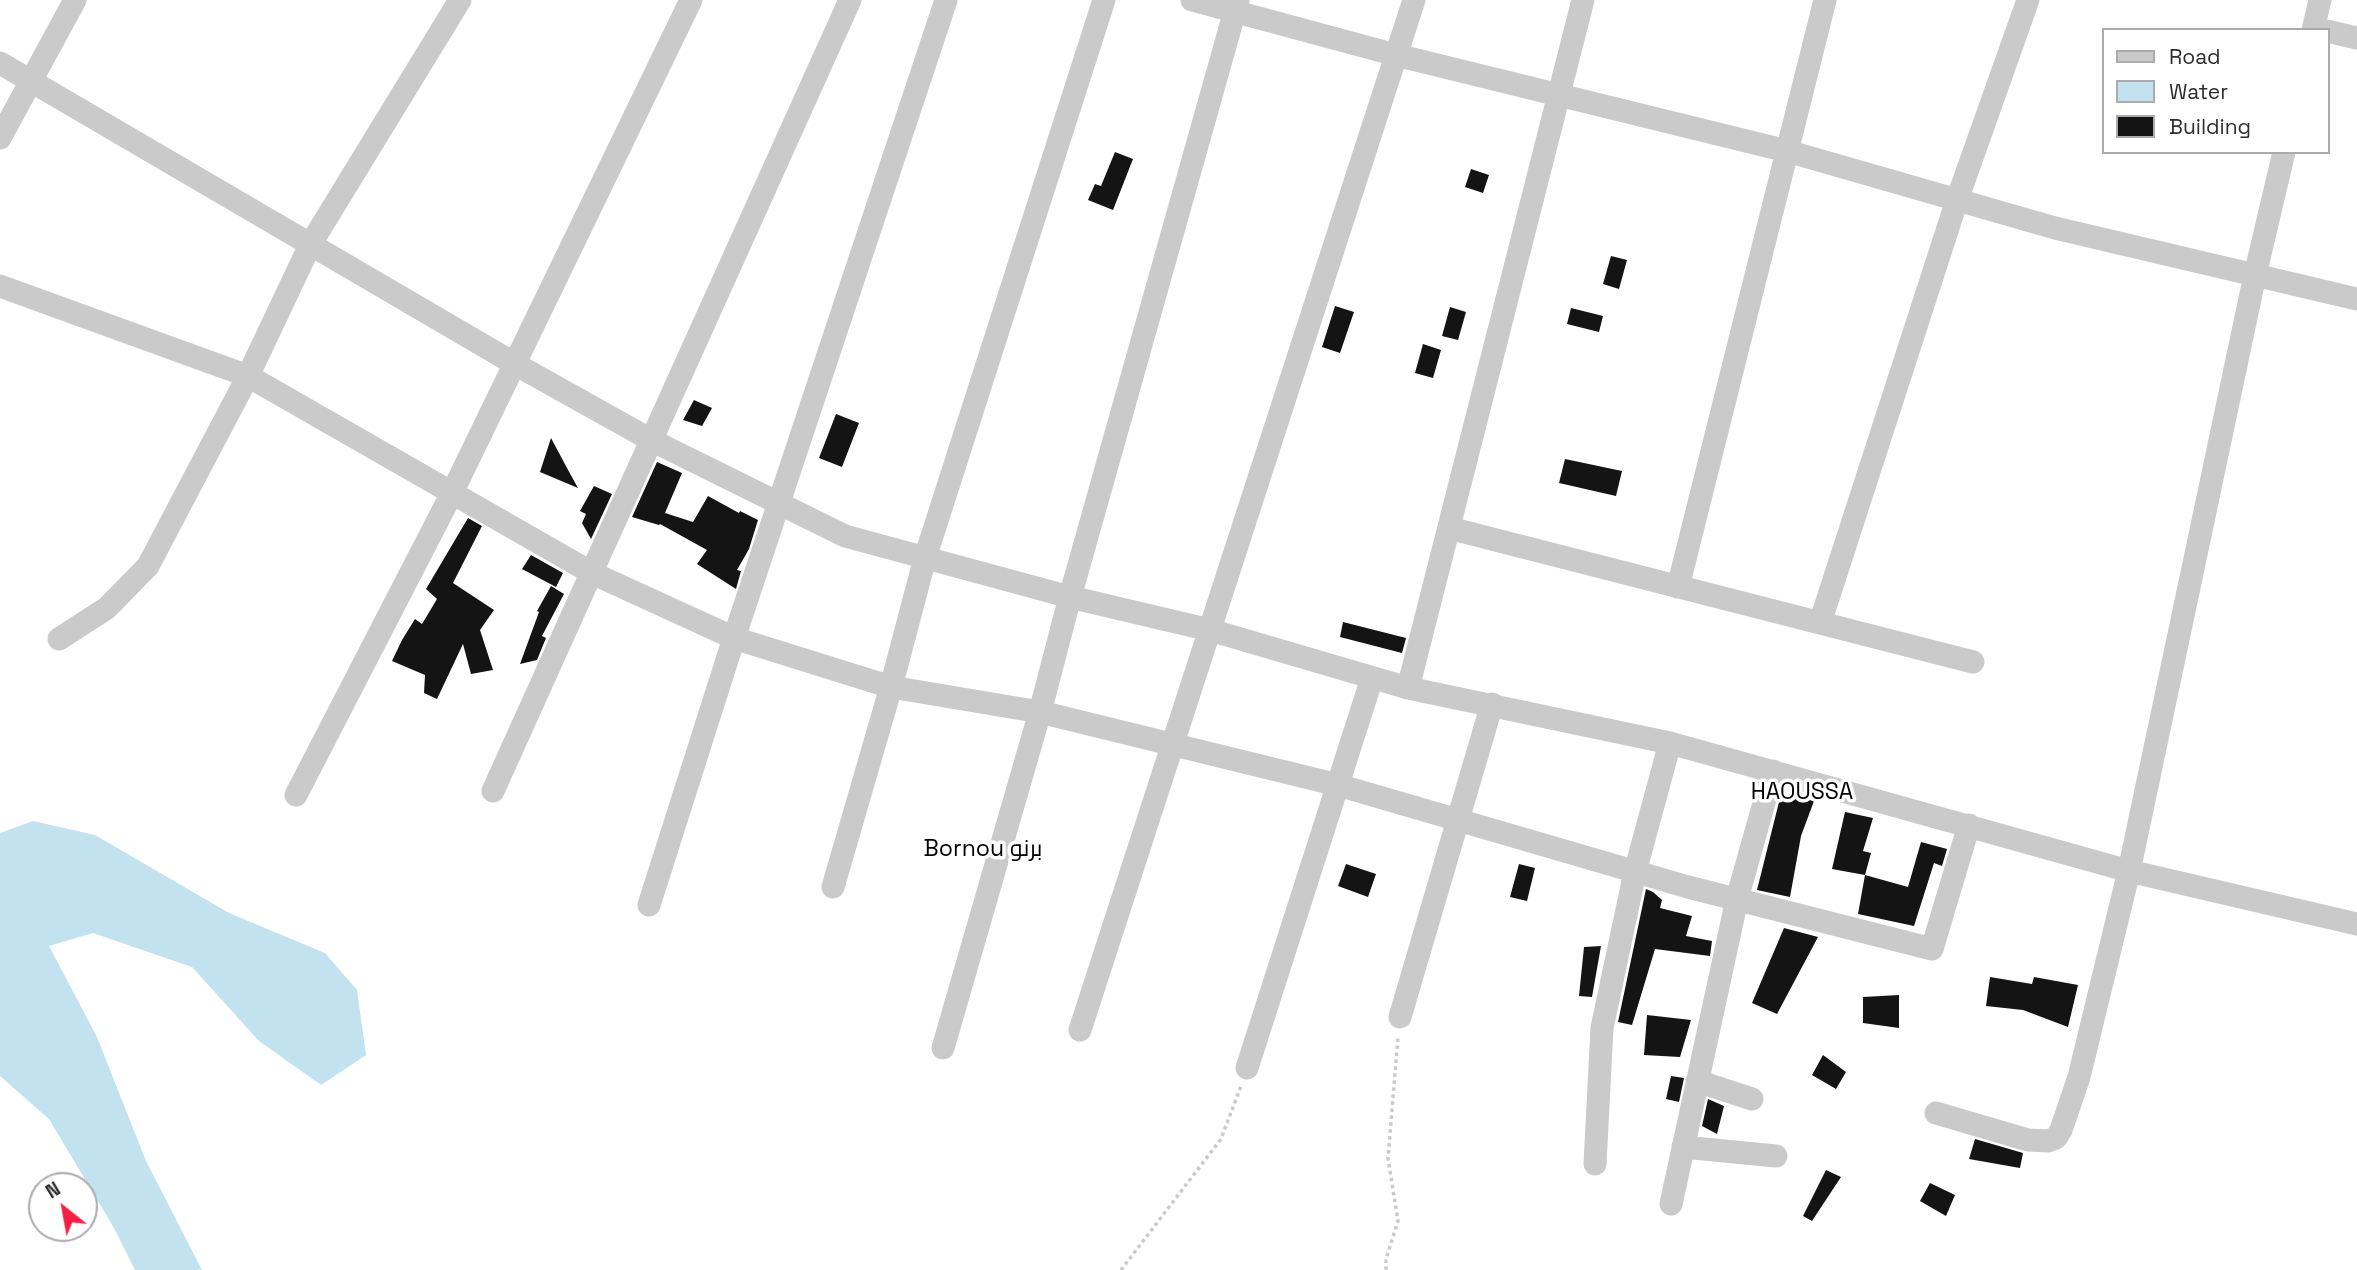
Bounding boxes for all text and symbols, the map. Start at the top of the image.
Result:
legend [2102,28,2329,154]
text: Road [2169,43,2221,70]
text: Water [2169,78,2228,105]
text: Building [2169,113,2251,140]
district label: HAOUSSA [1745,779,1859,807]
district label: Bornou برنو [924,836,1042,864]
north arrow [28,1172,98,1242]
text: N [41,1176,65,1204]

